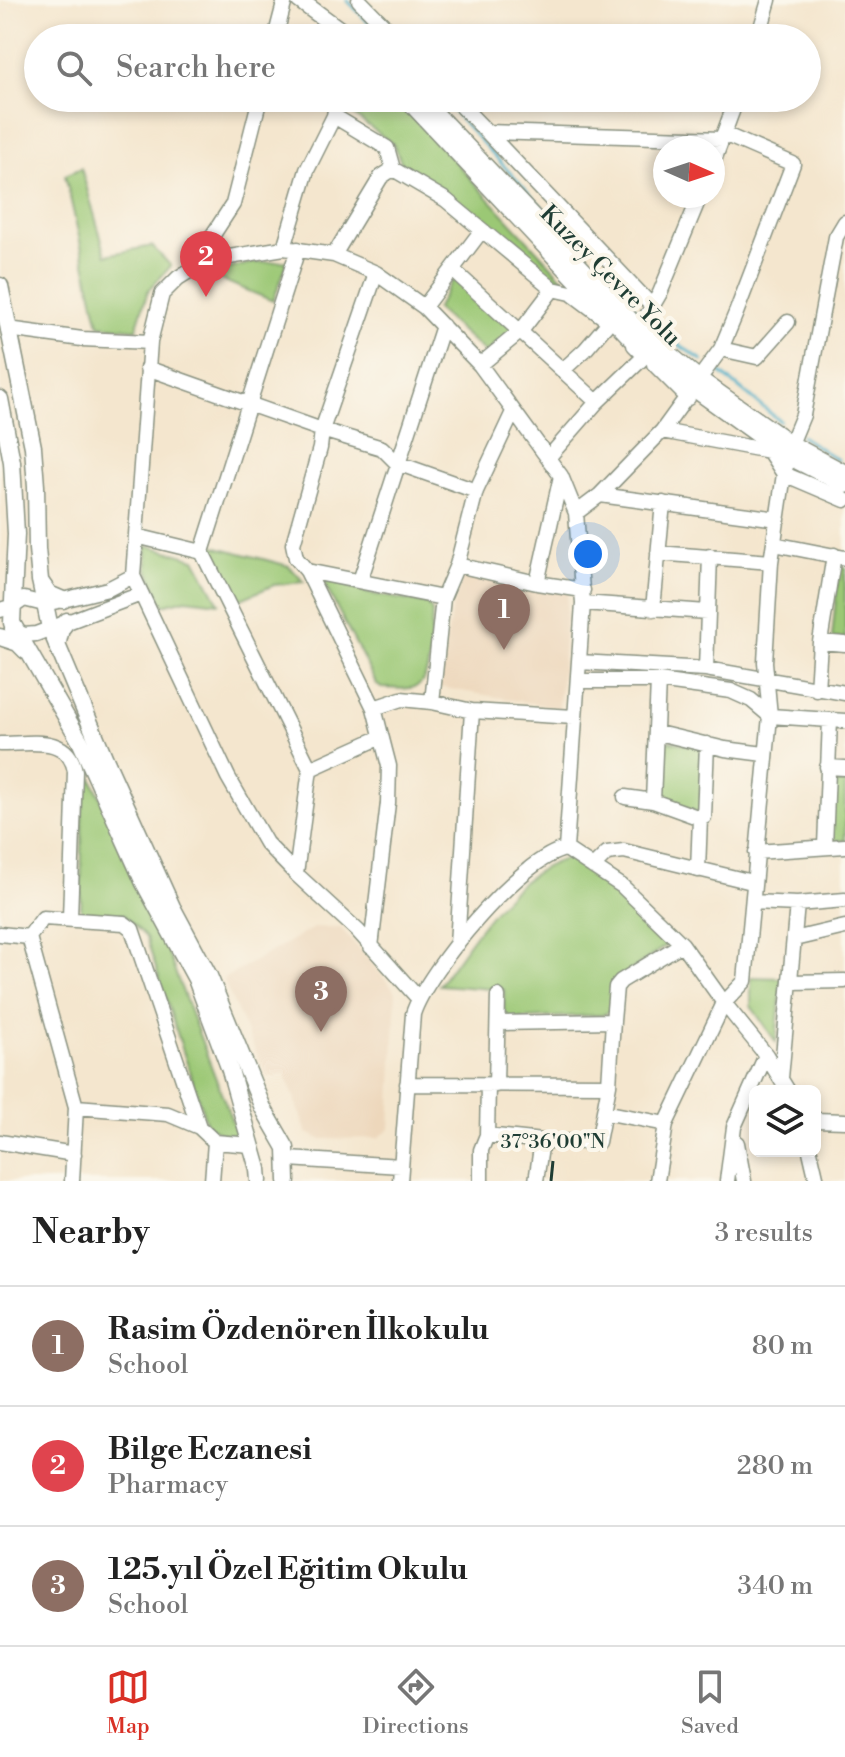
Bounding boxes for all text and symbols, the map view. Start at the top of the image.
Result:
search box [24,24,821,112]
icon: search [52,46,96,90]
text: Search here [116,49,276,87]
north arrow [653,136,725,208]
street label: Kuzey Çevre Yolu [533,199,687,353]
pin: 2 [180,231,232,297]
your location [568,534,608,574]
pin: 1 [478,584,530,650]
pin: 3 [295,966,347,1032]
map controls [749,1085,821,1157]
button: layers [749,1085,821,1157]
text: 37°36'00"N [501,1130,606,1155]
text: Nearby [32,1212,150,1254]
text: 3 results [715,1217,813,1249]
text: Rasim Özdenören İlkokulu [108,1311,489,1349]
text: 1 [52,1330,64,1362]
text: 80 m [752,1330,813,1362]
text: School [108,1349,188,1381]
text: Bilge Eczanesi [108,1431,312,1469]
text: 2 [50,1450,66,1482]
text: 280 m [737,1450,813,1482]
text: Pharmacy [108,1469,228,1501]
text: 125.yıl Özel Eğitim Okulu [108,1551,468,1589]
text: 3 [50,1570,66,1602]
text: 340 m [737,1570,813,1602]
text: School [108,1589,188,1621]
tab: Map [106,1665,150,1740]
tab: Directions [363,1665,469,1740]
tab: Saved [681,1665,739,1740]

